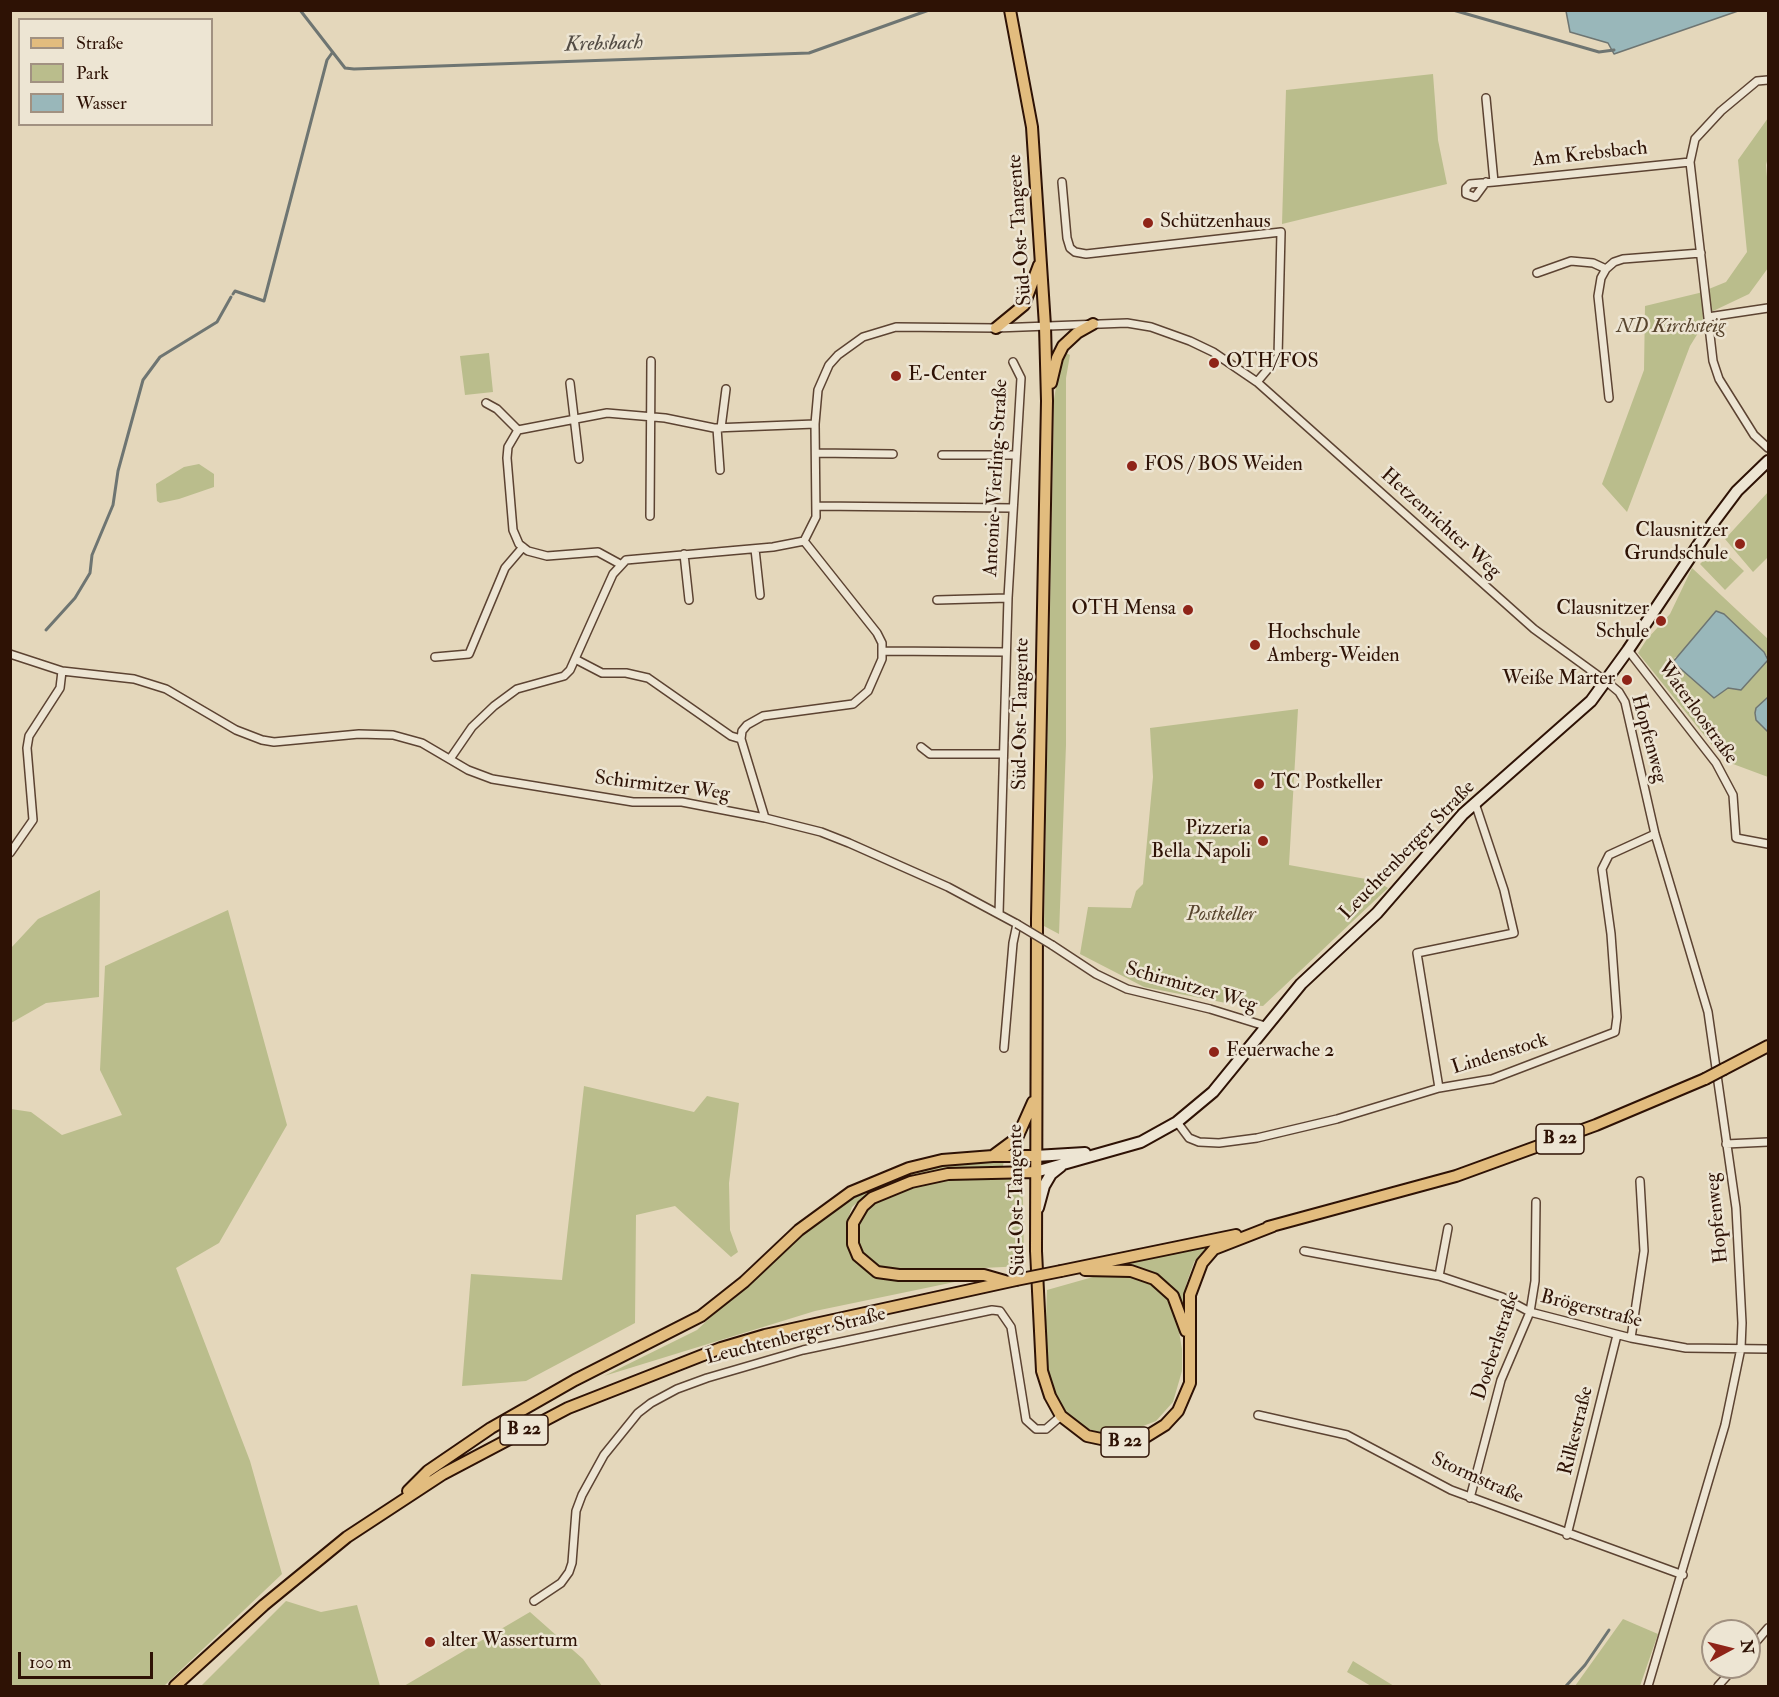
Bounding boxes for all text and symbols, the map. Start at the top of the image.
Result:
legend [18,18,213,126]
water label: Krebsbach [564,31,644,59]
text: Straße [76,32,123,55]
text: Park [76,62,109,85]
text: Wasser [76,92,127,115]
street label: Am Krebsbach [1531,137,1649,173]
street label: Süd-Ost-Tangente [1004,153,1038,307]
place label: Schützenhaus [1160,211,1271,235]
marker: Schützenhaus [1141,216,1155,230]
park label: ND Kirchsteig [1617,316,1725,340]
place label: OTH/FOS [1226,351,1319,375]
marker: OTH/FOS [1207,356,1221,370]
place label: E-Center [908,364,986,388]
marker: E-Center [889,369,903,383]
street label: Antonie-Vierling-Straße [980,379,1014,577]
place label: FOS / BOS Weiden [1144,454,1303,478]
marker: FOS / BOS Weiden [1125,459,1139,473]
street label: Hetzenrichter Weg [1375,464,1505,584]
place label: Clausnitzer Grundschule [1624,520,1728,567]
marker: Clausnitzer Grundschule [1733,537,1747,551]
place label: OTH Mensa [1072,598,1176,622]
place label: Clausnitzer Schule [1556,598,1649,645]
marker: OTH Mensa [1181,603,1195,617]
marker: Clausnitzer Schule [1654,614,1668,628]
place label: Hochschule Amberg-Weiden [1267,622,1400,669]
street label: Süd-Ost-Tangente [1009,638,1035,790]
marker: Hochschule Amberg-Weiden [1248,638,1262,652]
street label: Waterloostraße [1652,657,1742,769]
place label: Weiße Marter [1502,668,1615,692]
marker: Weiße Marter [1620,673,1634,687]
street label: Hopfenweg [1625,692,1671,786]
street label: Schirmitzer Weg [593,767,731,807]
place label: TC Postkeller [1271,772,1382,796]
street label: Leuchtenberger Straße [1335,776,1481,926]
marker: TC Postkeller [1252,777,1266,791]
place label: Pizzeria Bella Napoli [1151,818,1251,865]
marker: Pizzeria Bella Napoli [1256,834,1270,848]
park label: Postkeller [1186,904,1256,928]
street label: Schirmitzer Weg [1122,958,1260,1018]
street label: Lindenstock [1449,1029,1551,1081]
place label: Feuerwache 2 [1226,1040,1334,1064]
marker: Feuerwache 2 [1207,1045,1221,1059]
street label: Süd-Ost-Tangente [1005,1124,1031,1276]
road number: B 22 [1536,1124,1584,1154]
street label: Hopfenweg [1701,1171,1735,1265]
street label: Brögerstraße [1538,1286,1644,1334]
street label: Doeberlstraße [1468,1289,1526,1403]
street label: Leuchtenberger Straße [704,1303,888,1371]
street label: Rilkestraße [1554,1384,1600,1478]
road number: B 22 [500,1415,548,1445]
road number: B 22 [1101,1427,1149,1457]
street label: Stormstraße [1427,1448,1527,1510]
north arrow [1701,1619,1761,1679]
place label: alter Wasserturm [442,1630,578,1654]
marker: alter Wasserturm [423,1635,437,1649]
text: N [1736,1639,1758,1655]
scale bar [21,1640,156,1678]
text: 100 m [29,1651,72,1674]

